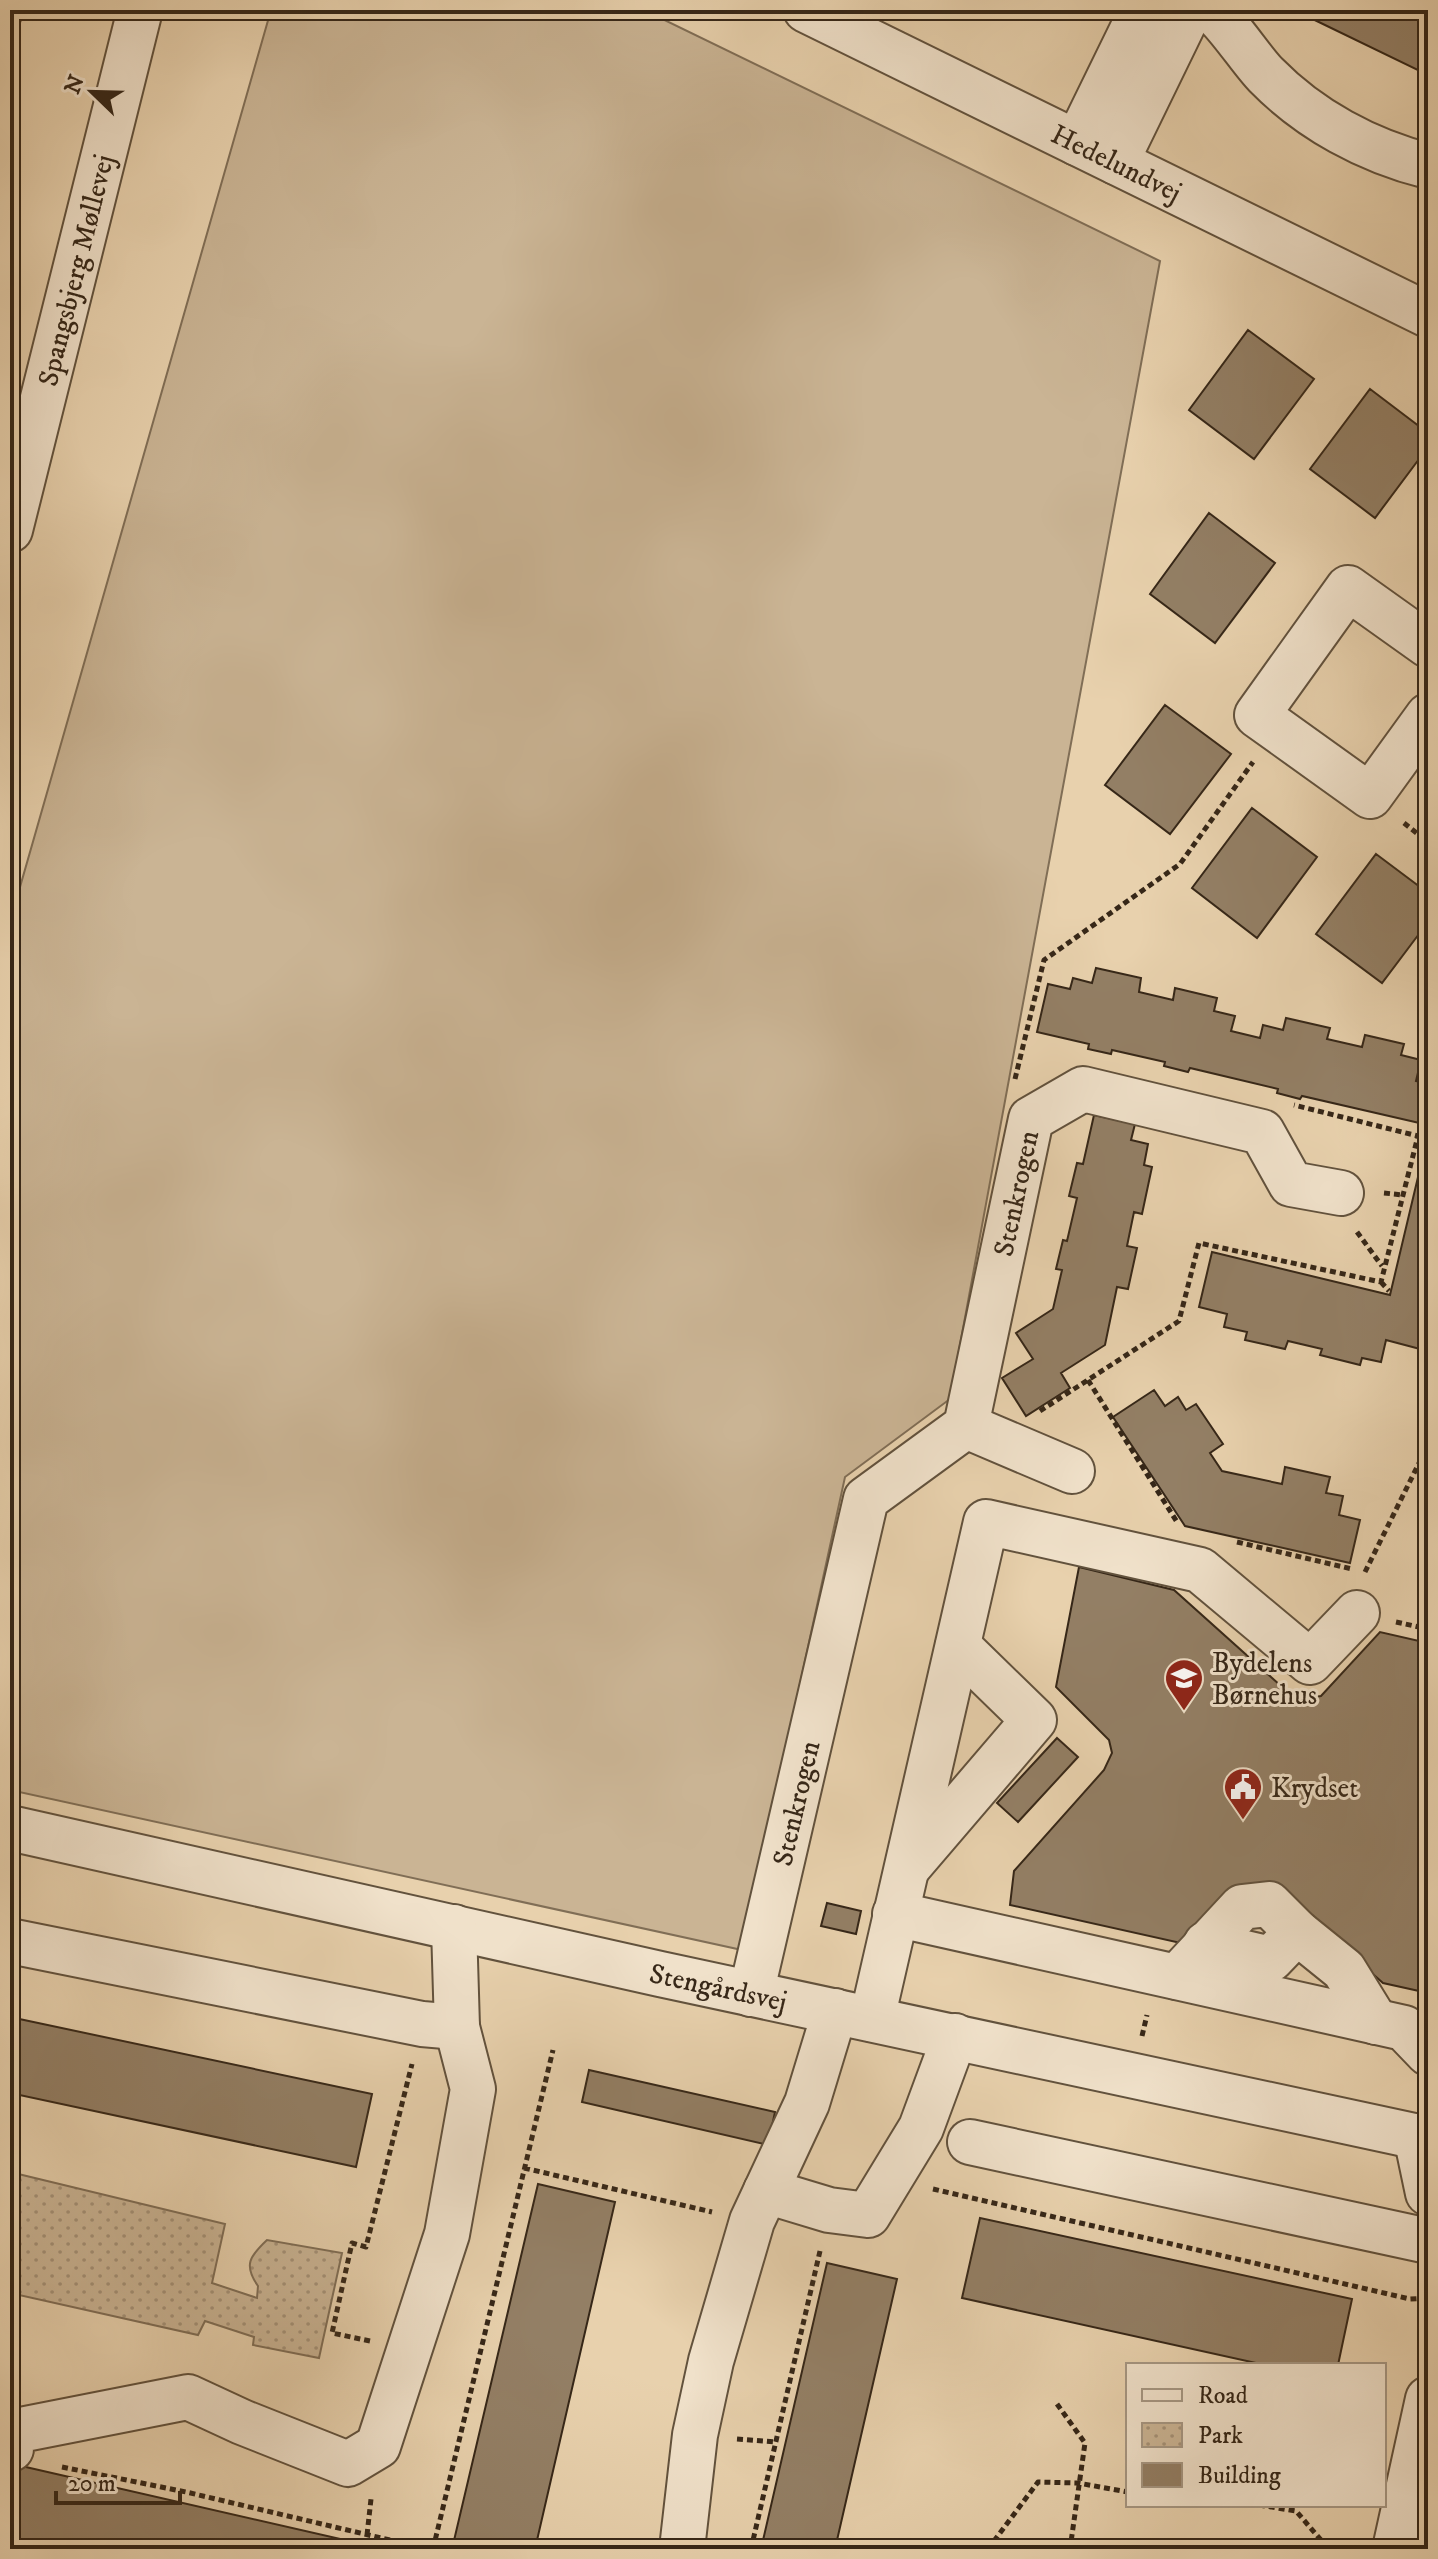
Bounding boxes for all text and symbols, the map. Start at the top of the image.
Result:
north arrow [52,52,132,132]
text: N [59,71,91,98]
street label: Hedelundvej [1045,117,1187,210]
street label: Spangsbjerg Møllevej [31,151,122,390]
street label: Stenkrogen [986,1127,1047,1260]
place label: Bydelens Børnehus [1212,1646,1317,1713]
school or university icon: Bydelens Børnehus [1163,1657,1205,1712]
street label: Stenkrogen [765,1737,828,1870]
public building icon: Krydset [1222,1766,1264,1821]
place label: Krydset [1271,1771,1358,1806]
street label: Stengårdsvej [646,1956,790,2020]
legend [1126,2363,1386,2507]
text: Road [1198,2381,1248,2411]
text: Park [1198,2421,1243,2451]
scale bar [56,2455,180,2505]
text: Building [1198,2461,1281,2491]
text: 20 m [68,2469,116,2499]

